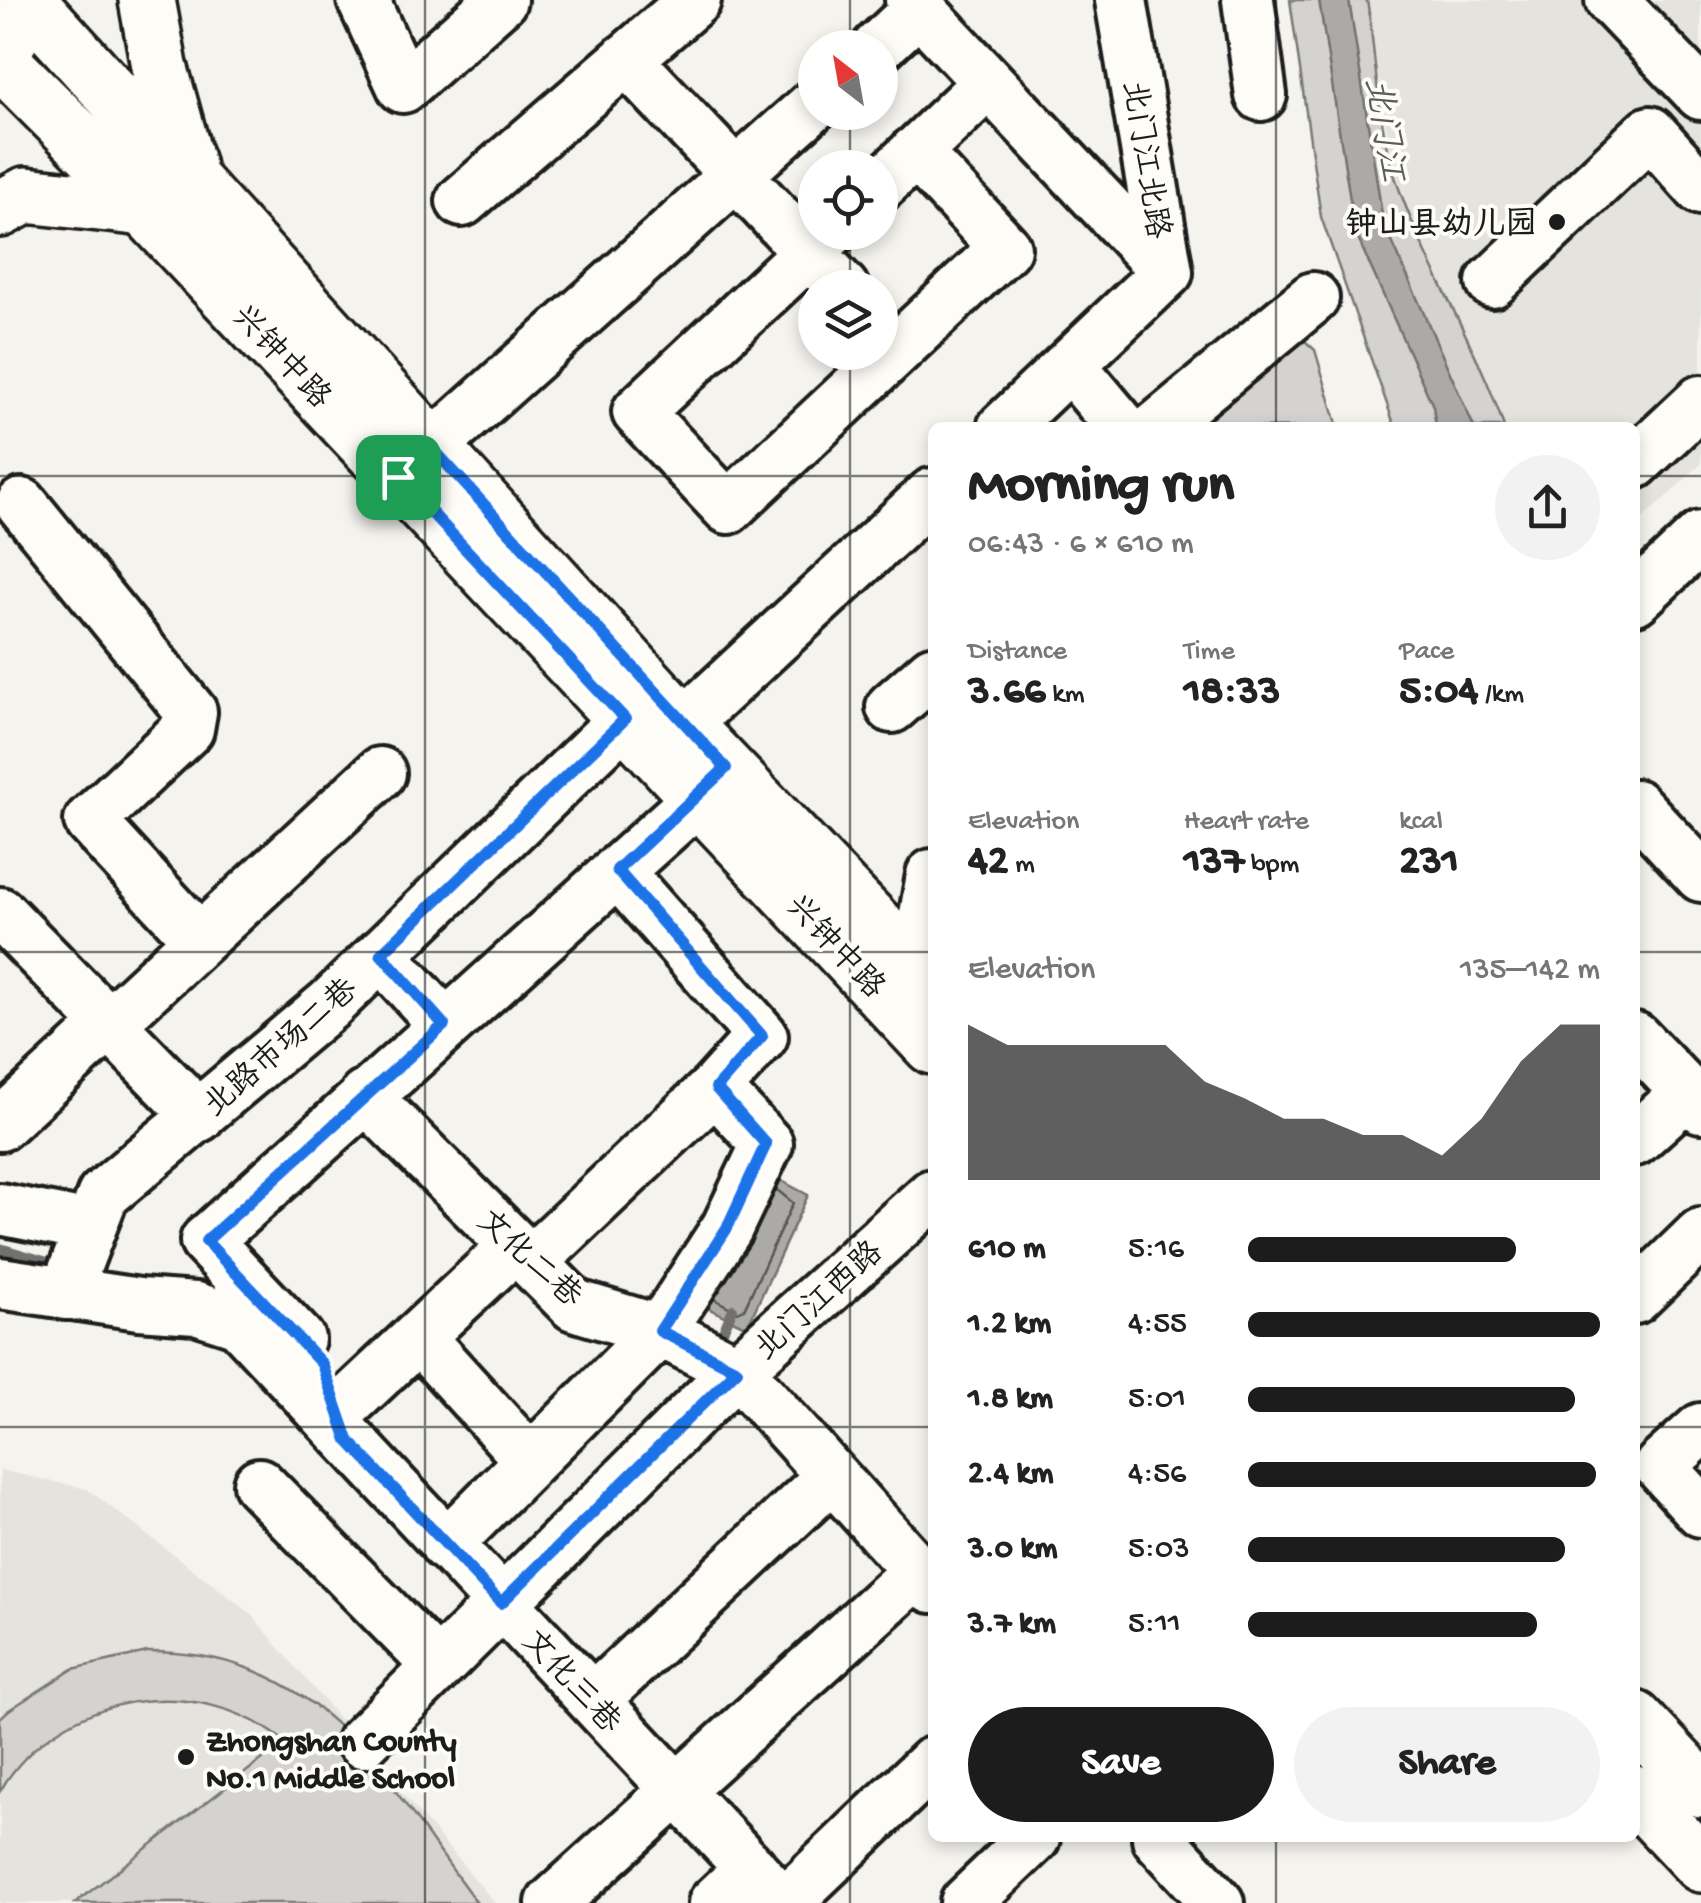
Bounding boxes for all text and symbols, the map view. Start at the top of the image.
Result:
north arrow [798,30,898,130]
map controls [798,30,898,370]
water label: 北门江 [1353,75,1411,187]
street label: 北门江北路 [1112,77,1176,242]
button: locate [798,150,898,250]
place label: 钟山县幼儿园 [1345,206,1537,246]
marker: 钟山县幼儿园 [1546,211,1568,233]
button: layers [798,270,898,370]
street label: 兴钟中路 [222,297,338,418]
pin [356,435,441,520]
icon: arrive [371,450,426,505]
button: share [1495,455,1600,560]
text: Morning run [968,456,1234,520]
text: 06:43 · 6 × 610 m [968,526,1194,564]
text: Distance [968,636,1067,669]
text: Time [1184,636,1235,669]
text: Pace [1399,636,1454,669]
text: 3.66 [968,669,1046,718]
text: 18:33 [1184,669,1280,718]
text: 5:04 [1399,669,1478,718]
text: km [1046,679,1085,712]
text: /km [1478,679,1524,712]
text: Elevation [968,806,1079,839]
text: Heart rate [1184,806,1309,839]
text: kcal [1399,806,1443,839]
text: 42 [968,839,1008,888]
text: 137 [1184,839,1244,888]
text: 231 [1399,839,1459,888]
text: m [1008,849,1035,882]
text: bpm [1244,849,1299,882]
street label: 兴钟中路 [776,887,892,1008]
text: Elevation [968,952,1095,990]
text: 135–142 m [1460,952,1600,990]
street label: 北路市场二巷 [196,971,367,1127]
street label: 文化二巷 [467,1202,589,1318]
text: 610 m [968,1231,1046,1269]
text: 5:16 [1128,1231,1184,1269]
street label: 北门江西路 [747,1234,893,1370]
text: 1.2 km [968,1306,1051,1344]
text: 4:55 [1128,1306,1187,1344]
text: 1.8 km [968,1381,1053,1419]
text: 5:01 [1128,1381,1186,1419]
text: 2.4 km [968,1456,1053,1494]
text: 4:56 [1128,1456,1186,1494]
text: 3.0 km [968,1531,1057,1569]
text: 5:03 [1128,1531,1190,1569]
text: 3.7 km [968,1606,1056,1644]
text: 5:11 [1128,1606,1181,1644]
street label: 文化三巷 [512,1622,628,1743]
button: Save [968,1707,1274,1822]
button: Share [1294,1707,1600,1822]
place label: Zhongshan County No.1 Middle School [206,1725,457,1800]
marker: Zhongshan County No.1 Middle School [175,1746,197,1768]

